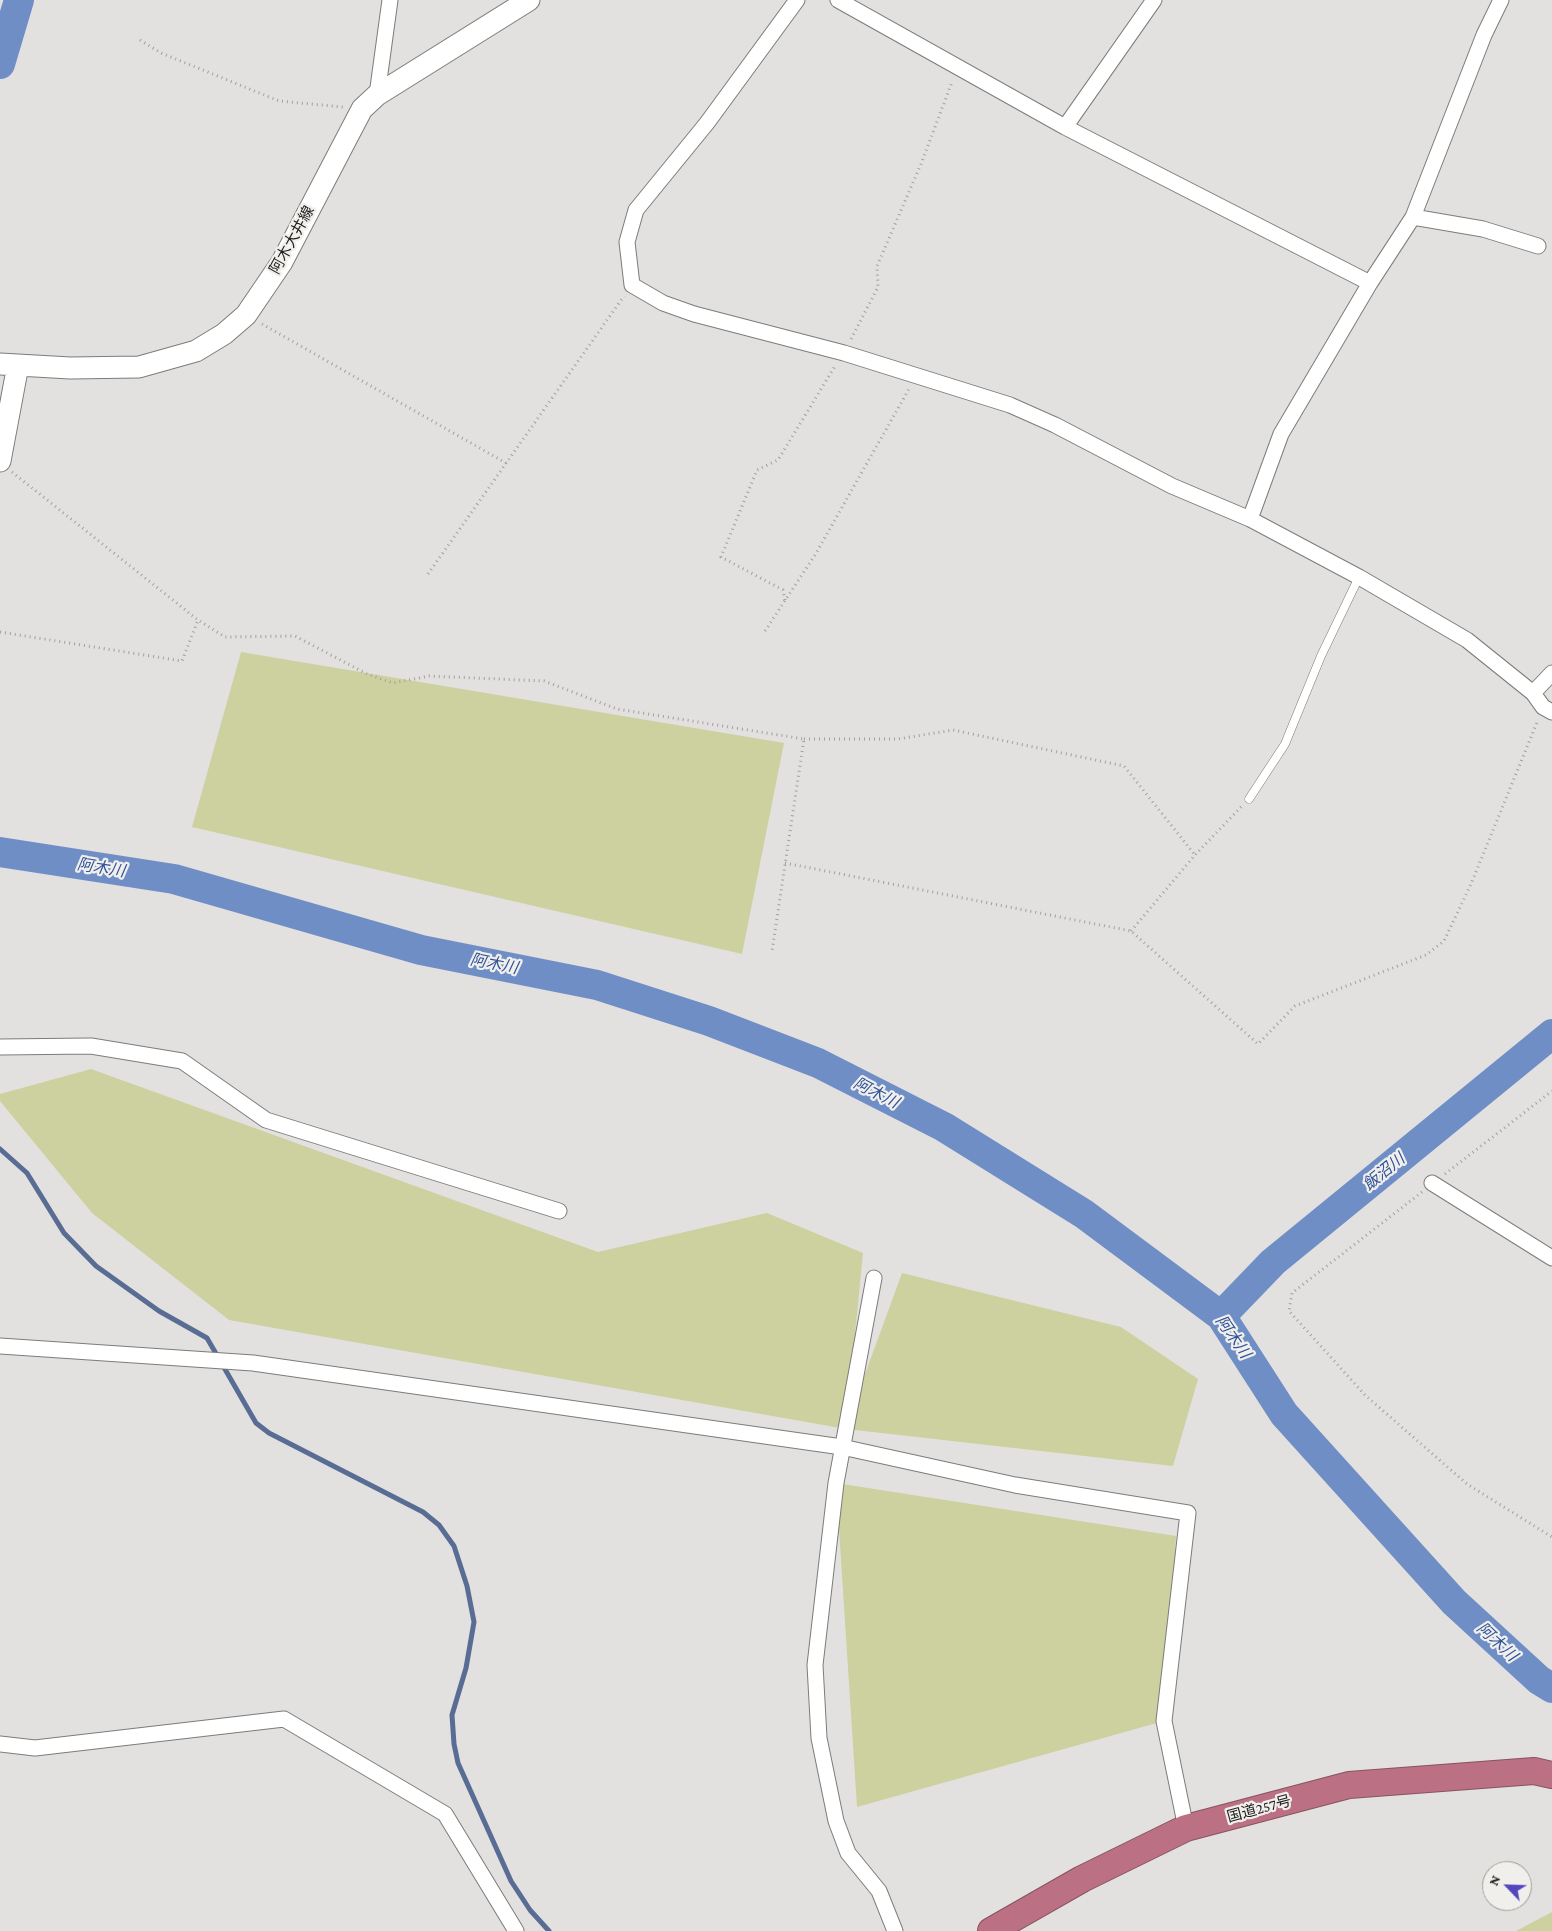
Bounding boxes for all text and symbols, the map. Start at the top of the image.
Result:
street label: 阿木大井線 [266,203,318,277]
water label: 阿木川 [76,855,126,881]
water label: 阿木川 [469,950,519,978]
water label: 阿木川 [850,1074,902,1112]
water label: 飯沼川 [1359,1149,1409,1195]
water label: 阿木川 [1211,1312,1255,1362]
water label: 阿木川 [1473,1619,1521,1665]
street label: 国道257号 [1225,1792,1293,1826]
north arrow [1482,1861,1532,1911]
text: N [1485,1873,1503,1888]

